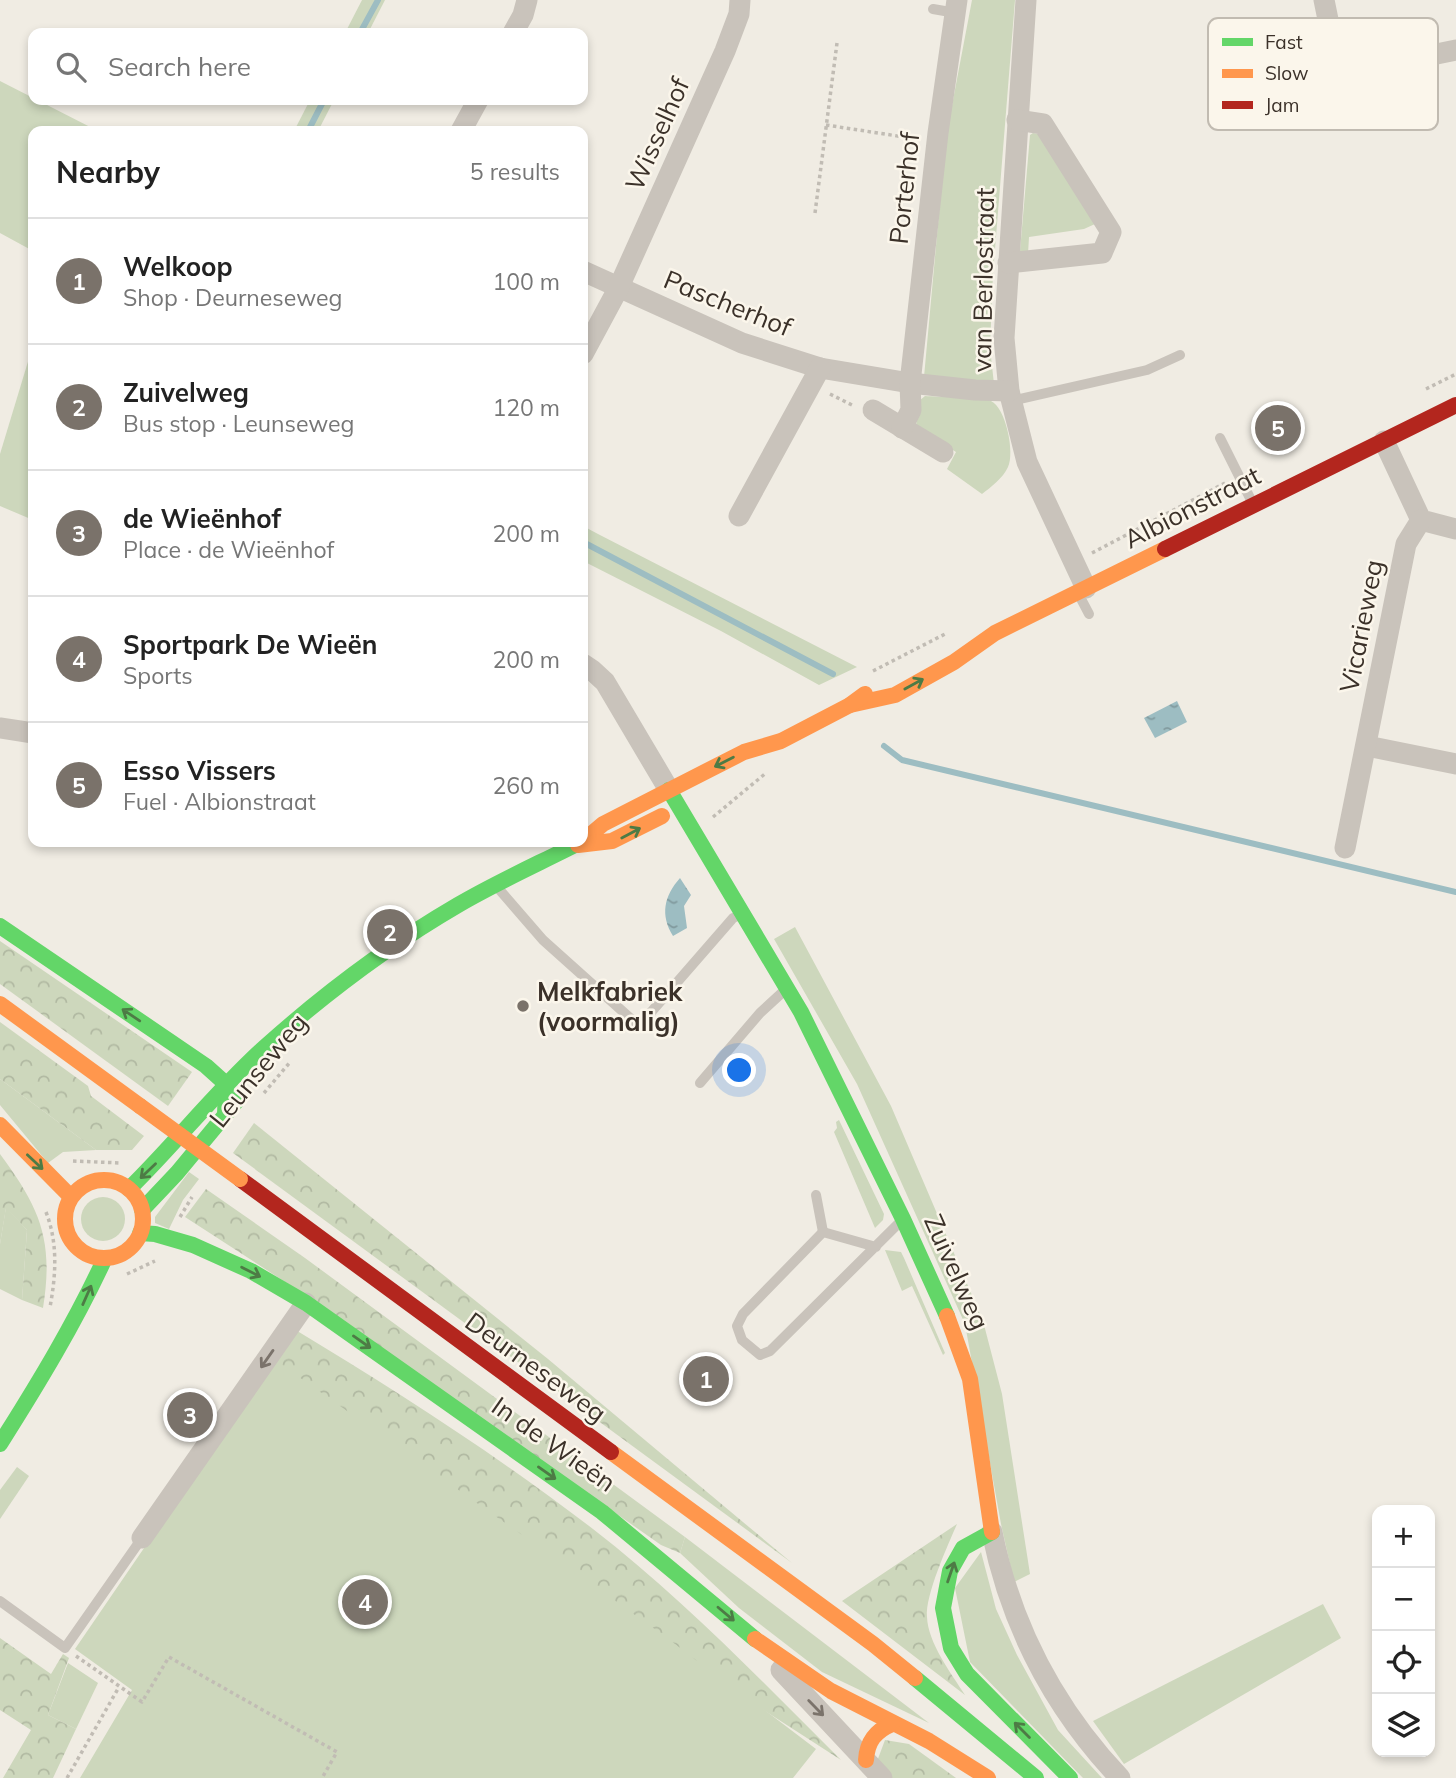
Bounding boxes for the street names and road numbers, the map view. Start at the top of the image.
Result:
street label: Wisselhof [618,71,697,196]
street label: Porterhof [882,129,926,246]
street label: van Berlostraat [965,187,1001,373]
street label: Pascherhof [659,262,798,344]
street label: Albionstraat [1118,459,1266,555]
street label: Vicarieweg [1332,557,1390,695]
street label: Leunseweg [202,1006,314,1134]
street label: Zuivelweg [917,1209,997,1335]
street label: Deurneseweg [459,1305,613,1429]
street label: In de Wieën [486,1389,622,1499]

